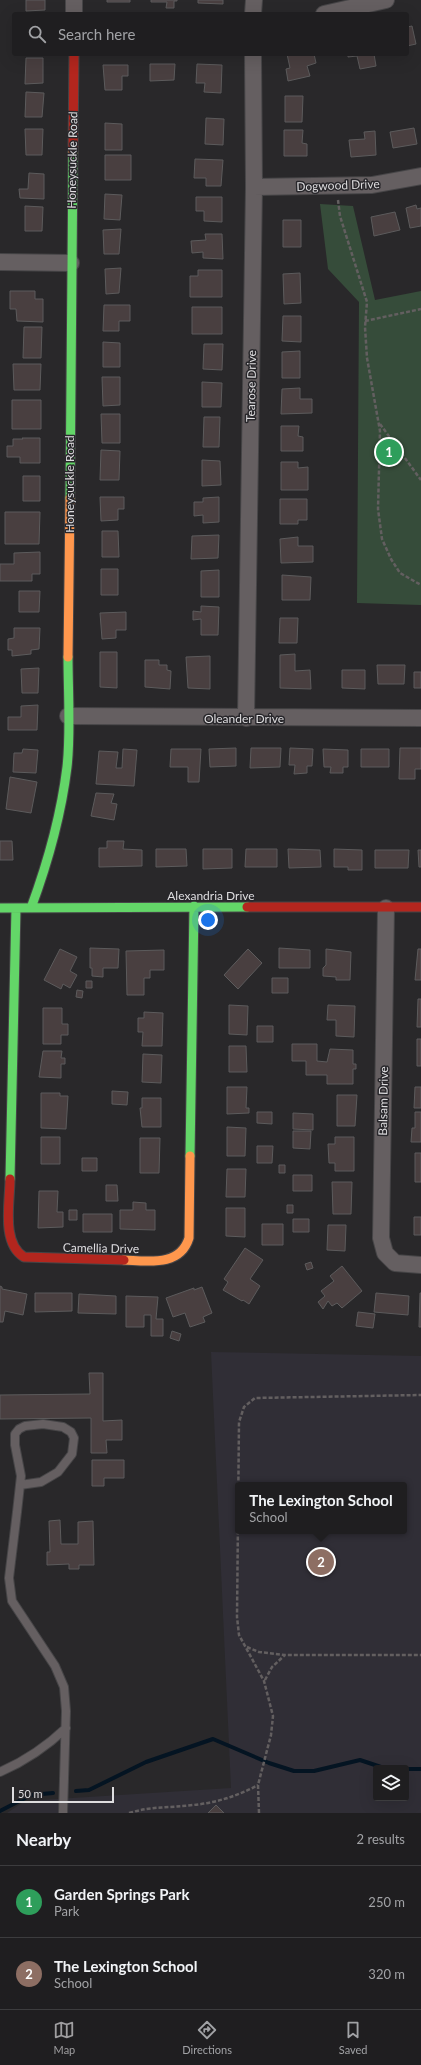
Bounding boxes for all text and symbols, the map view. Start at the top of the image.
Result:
search box [12,12,409,56]
icon: search [26,23,48,45]
text: Search here [58,25,135,43]
street label: Honeysuckle Road [64,111,80,209]
street label: Dogwood Drive [296,176,380,194]
street label: Tearose Drive [243,350,259,422]
street label: Honeysuckle Road [62,435,77,533]
pin: 1 [376,437,402,467]
street label: Oleander Drive [204,711,284,726]
street label: Alexandria Drive [167,888,255,903]
your location [198,910,218,930]
street label: Balsam Drive [375,1066,391,1136]
street label: Camellia Drive [63,1240,139,1256]
popup [235,1482,407,1534]
text: The Lexington School [249,1491,393,1509]
text: School [249,1509,288,1525]
pin: 2 [308,1547,334,1577]
map controls [373,1765,409,1801]
button: layers [373,1765,409,1801]
scale bar [12,1785,114,1804]
text: 50 m [18,1787,43,1800]
text: Nearby [16,1829,71,1850]
text: 2 results [357,1831,405,1847]
text: Garden Springs Park [54,1885,189,1903]
text: 1 [25,1894,33,1910]
text: 250 m [368,1894,405,1910]
text: Park [54,1903,79,1919]
text: The Lexington School [54,1957,197,1975]
text: 2 [25,1966,33,1982]
text: 320 m [368,1966,405,1982]
text: School [54,1975,92,1991]
tab: Map [53,2019,75,2056]
tab: Directions [182,2019,232,2056]
tab: Saved [339,2019,368,2056]

